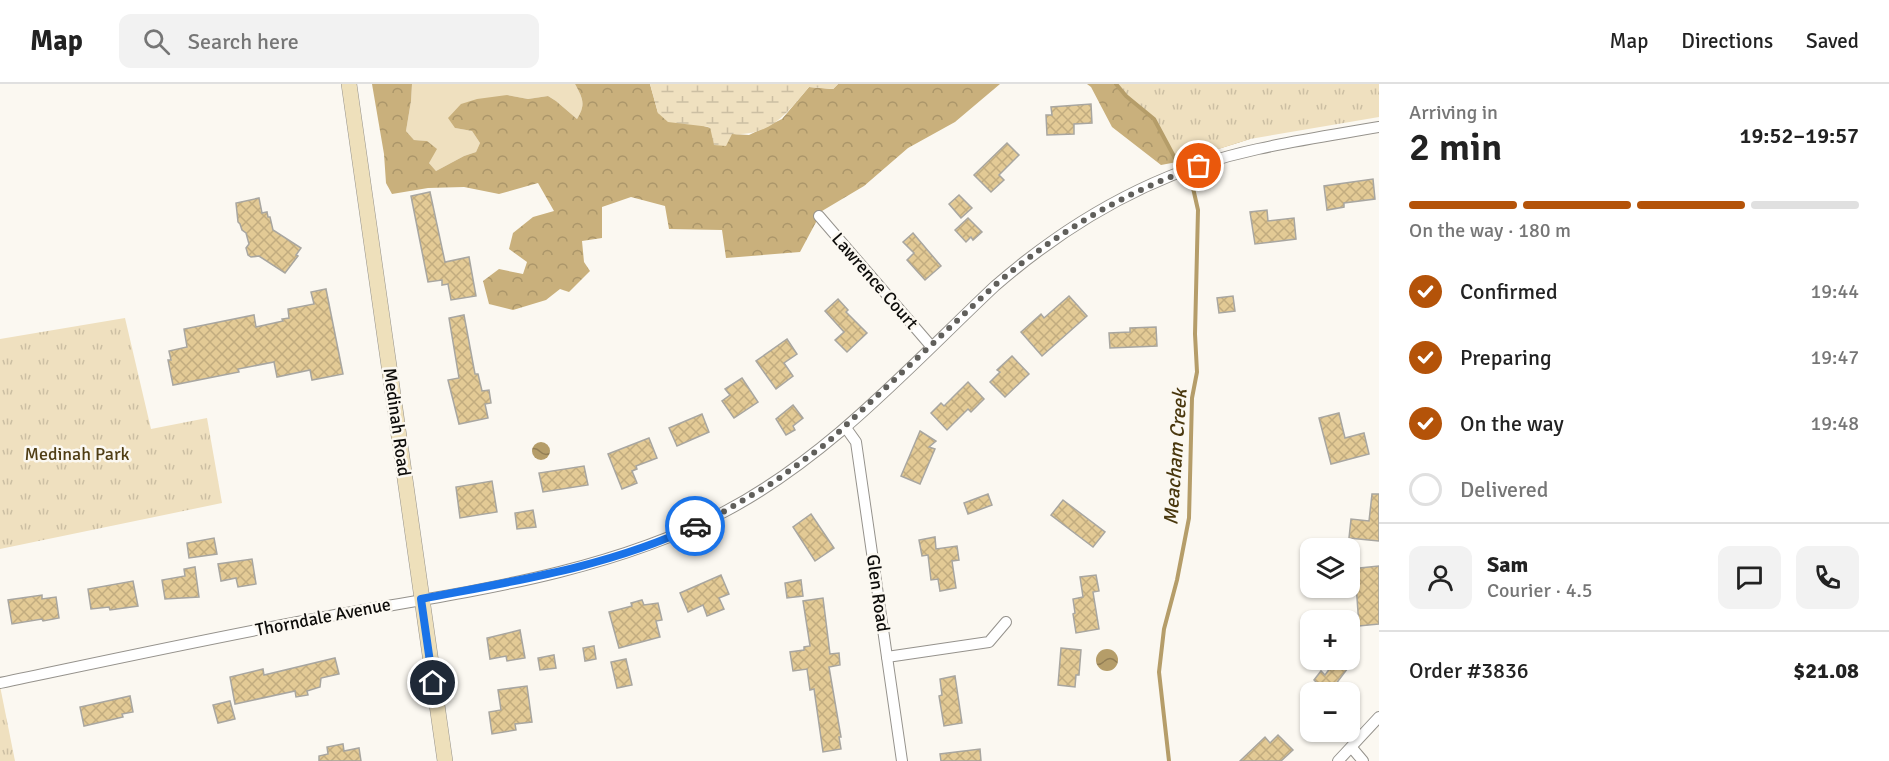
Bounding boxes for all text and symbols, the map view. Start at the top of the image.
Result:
search box [119,14,539,68]
text: Map [30,24,83,58]
icon: search [140,25,173,58]
text: Search here [188,28,299,55]
text: Map [1610,28,1648,54]
text: Directions [1681,28,1773,54]
text: Saved [1806,28,1859,54]
text: Arriving in [1409,100,1498,125]
text: 19:52–19:57 [1740,122,1859,149]
text: 2 min [1409,123,1502,171]
pin [1173,140,1224,191]
icon: bag [1182,149,1215,182]
text: On the way · 180 m [1409,218,1571,243]
street label: Lawrence Court [827,228,923,334]
icon: check [1409,275,1442,308]
text: Confirmed [1460,278,1558,305]
text: 19:44 [1810,279,1859,304]
icon: check [1409,341,1442,374]
text: Preparing [1460,344,1552,371]
text: 19:47 [1810,345,1859,370]
street label: Medinah Road [379,366,415,478]
water label: Meacham Creek [1158,386,1193,526]
icon: check [1409,407,1442,440]
text: On the way [1460,410,1564,437]
text: 19:48 [1810,411,1859,436]
park label: Medinah Park [24,443,130,465]
text: Delivered [1460,476,1548,503]
courier [665,496,725,556]
icon: car [679,510,712,543]
map controls [1300,538,1360,742]
button: layers [1300,538,1360,598]
button: person [1409,546,1472,609]
button: chat [1718,546,1781,609]
button: phone [1796,546,1859,609]
text: Sam [1487,551,1528,578]
street label: Glen Road [862,553,894,633]
text: Courier · 4.5 [1487,578,1593,603]
street label: Thorndale Avenue [253,593,393,641]
button: + [1300,610,1360,670]
pin [407,657,458,708]
text: Order #3836 [1409,657,1529,684]
text: $21.08 [1793,657,1859,684]
icon: home [416,666,449,699]
button: − [1300,682,1360,742]

